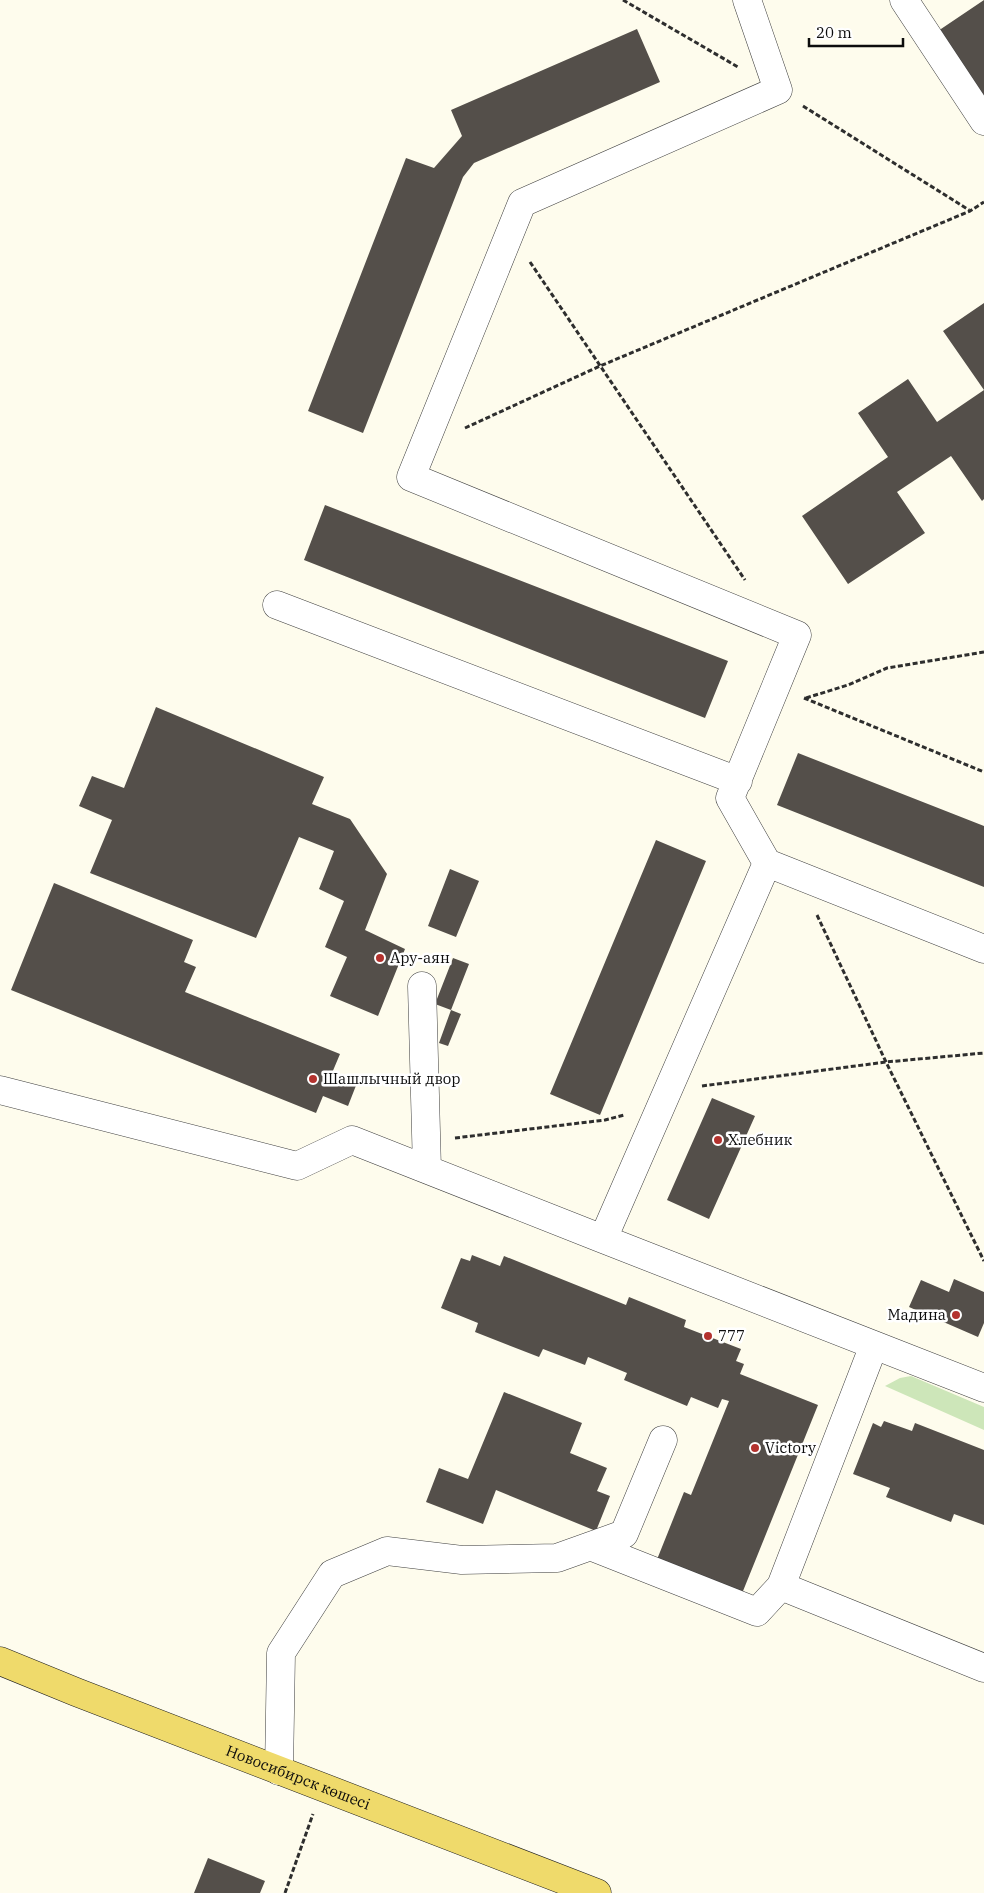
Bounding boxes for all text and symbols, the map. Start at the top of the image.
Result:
scale bar [809,15,903,47]
text: 20 m [816,23,852,42]
place label: Ару-аян [390,948,450,967]
marker: Ару-аян [374,952,386,964]
place label: Шашлычный двор [323,1069,461,1088]
marker: Шашлычный двор [307,1073,319,1085]
place label: Хлебник [728,1130,793,1149]
marker: Хлебник [712,1134,724,1146]
place label: Мадина [887,1305,946,1324]
marker: Мадина [950,1309,962,1321]
place label: 777 [718,1326,745,1345]
marker: 777 [702,1330,714,1342]
place label: Victory [765,1438,816,1457]
marker: Victory [749,1442,761,1454]
street label: Новосибирск көшесі [223,1741,373,1814]

